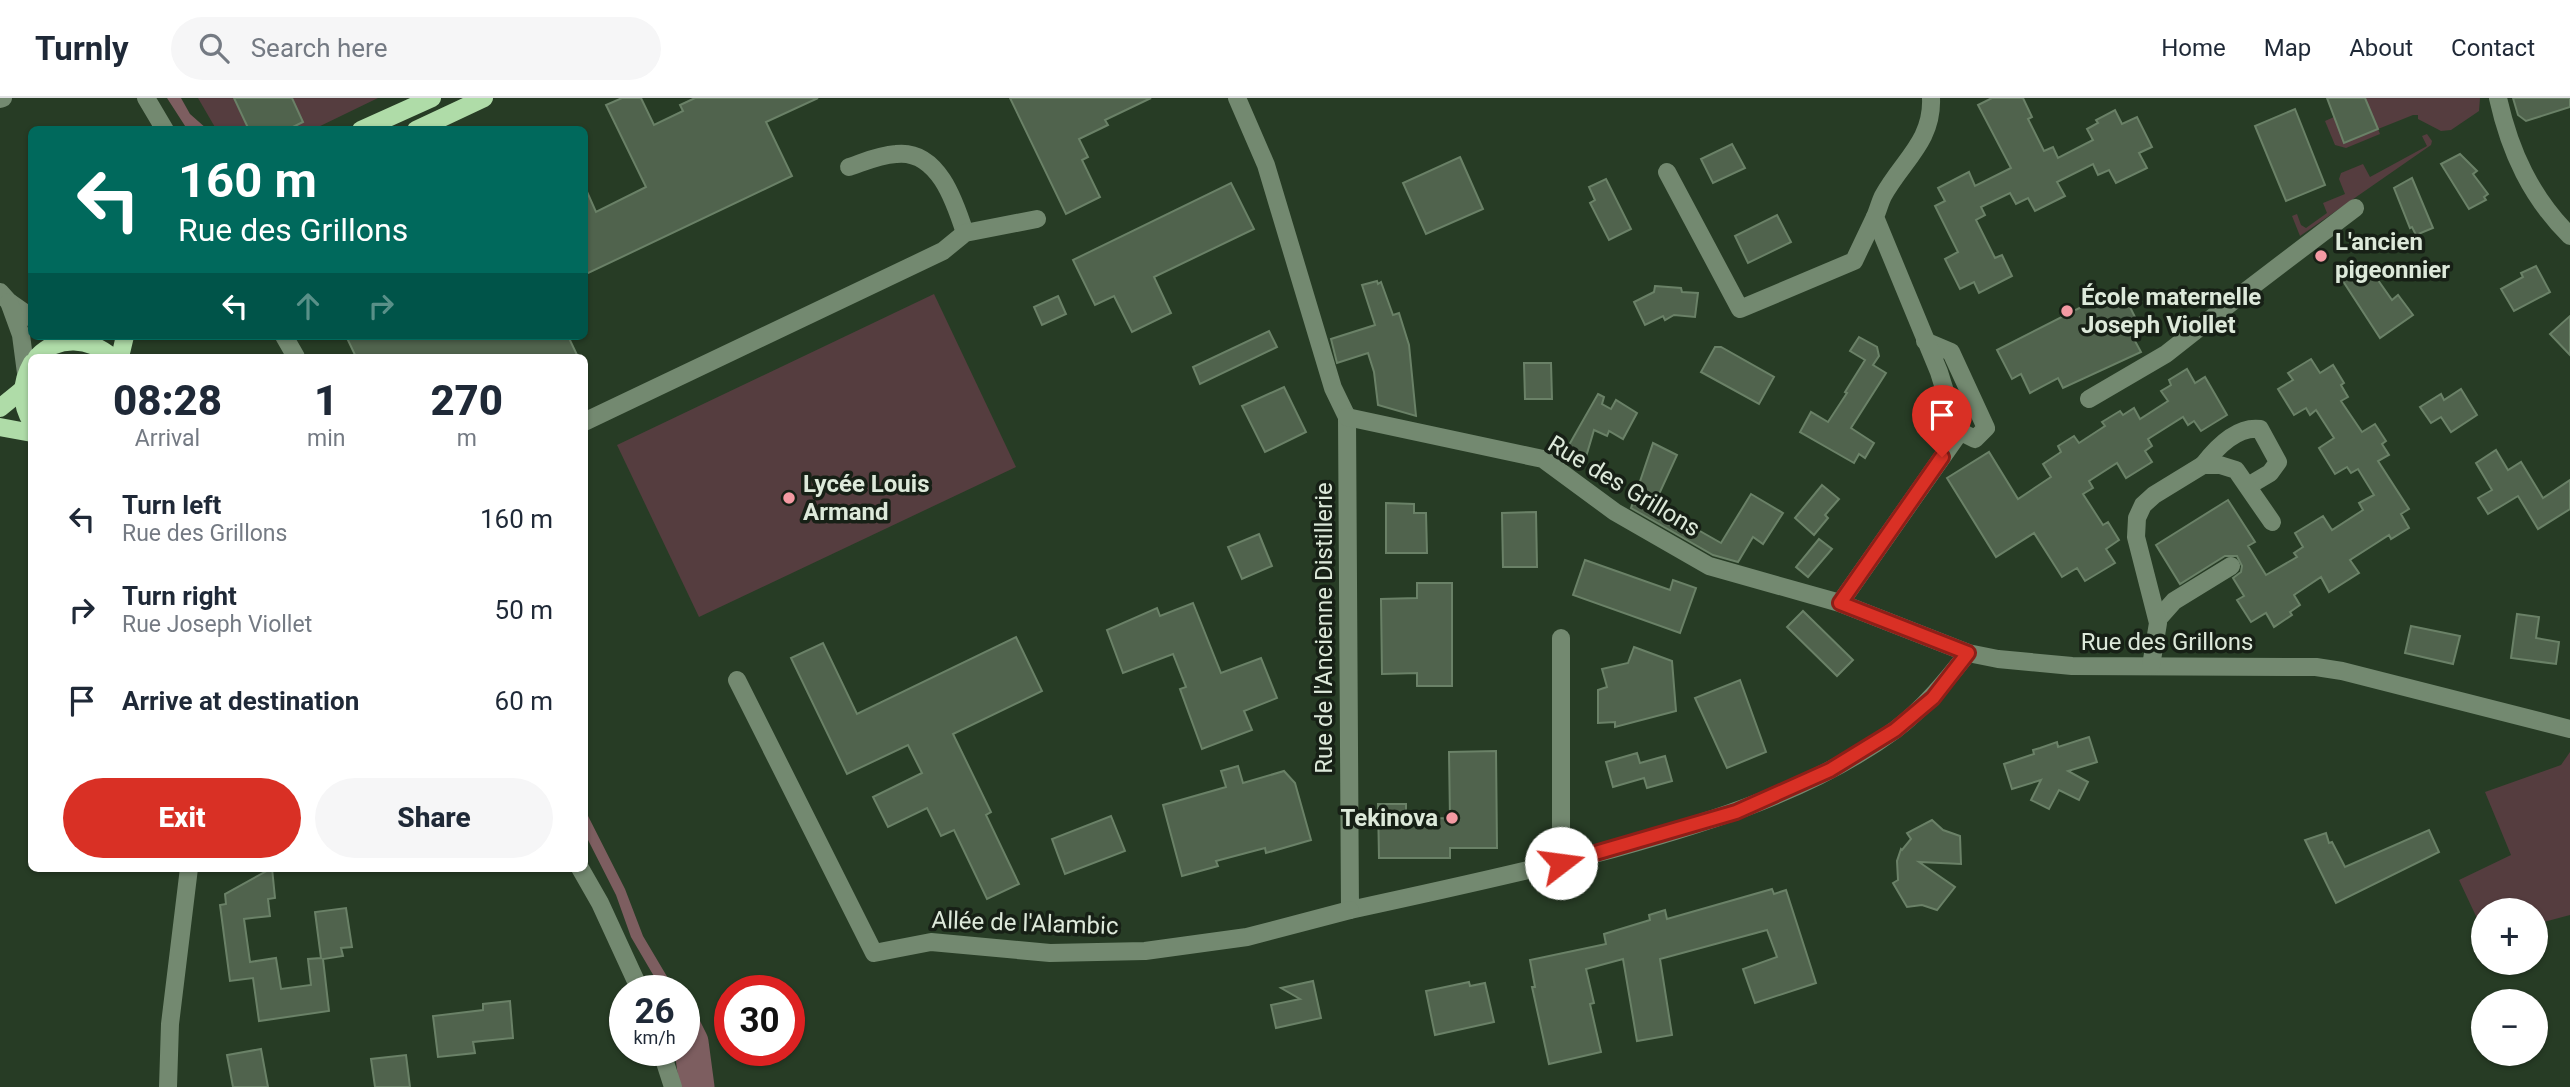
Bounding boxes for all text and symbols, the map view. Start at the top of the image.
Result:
search box [171,17,661,80]
text: Turnly [35,29,129,68]
icon: search [195,29,233,67]
text: Search here [251,33,387,63]
text: Home [2161,34,2226,62]
text: Map [2264,34,2311,62]
text: About [2349,34,2413,62]
text: Contact [2451,34,2535,62]
text: 160 m [178,152,317,209]
icon: left [63,154,154,245]
text: Rue des Grillons [178,211,408,249]
place label: L'ancien pigeonnier [2335,228,2450,284]
marker: L'ancien pigeonnier [2313,248,2329,264]
place label: École maternelle Joseph Viollet [2081,283,2261,339]
icon: left [216,287,254,325]
icon: ahead [289,287,327,325]
icon: right [362,287,400,325]
marker: École maternelle Joseph Viollet [2059,303,2075,319]
text: 08:28 [113,376,222,425]
text: 1 [314,376,338,425]
text: 270 [430,376,503,425]
pin [1912,385,1972,457]
icon: arrive [1923,396,1961,434]
text: Arrival [135,425,200,452]
text: min [307,425,345,452]
text: m [457,425,477,452]
street label: Rue des Grillons [1543,430,1705,542]
place label: Lycée Louis Armand [803,470,929,526]
street label: Rue de l'Ancienne Distillerie [1310,482,1338,774]
text: Turn left [122,490,221,520]
marker: Lycée Louis Armand [781,490,797,506]
icon: left [63,500,101,538]
text: 160 m [480,504,553,534]
text: Rue des Grillons [122,520,287,547]
text: Turn right [122,581,237,611]
icon: right [63,591,101,629]
text: 50 m [495,595,553,625]
text: Rue Joseph Viollet [122,611,312,638]
street label: Rue des Grillons [2081,628,2253,656]
icon: arrive [63,682,101,720]
text: Arrive at destination [122,686,359,716]
text: 60 m [495,686,553,716]
button: Exit [63,778,301,858]
button: Share [315,778,553,858]
place label: Tekinova [1340,804,1438,832]
marker: Tekinova [1444,810,1460,826]
position arrow [1524,826,1598,900]
map controls [2471,898,2548,1066]
button: + [2471,898,2548,975]
street label: Allée de l'Alambic [931,906,1119,940]
speed limit sign: 30 [714,975,805,1066]
button: − [2471,989,2548,1066]
text: 26 [634,991,675,1032]
text: km/h [633,1027,676,1048]

